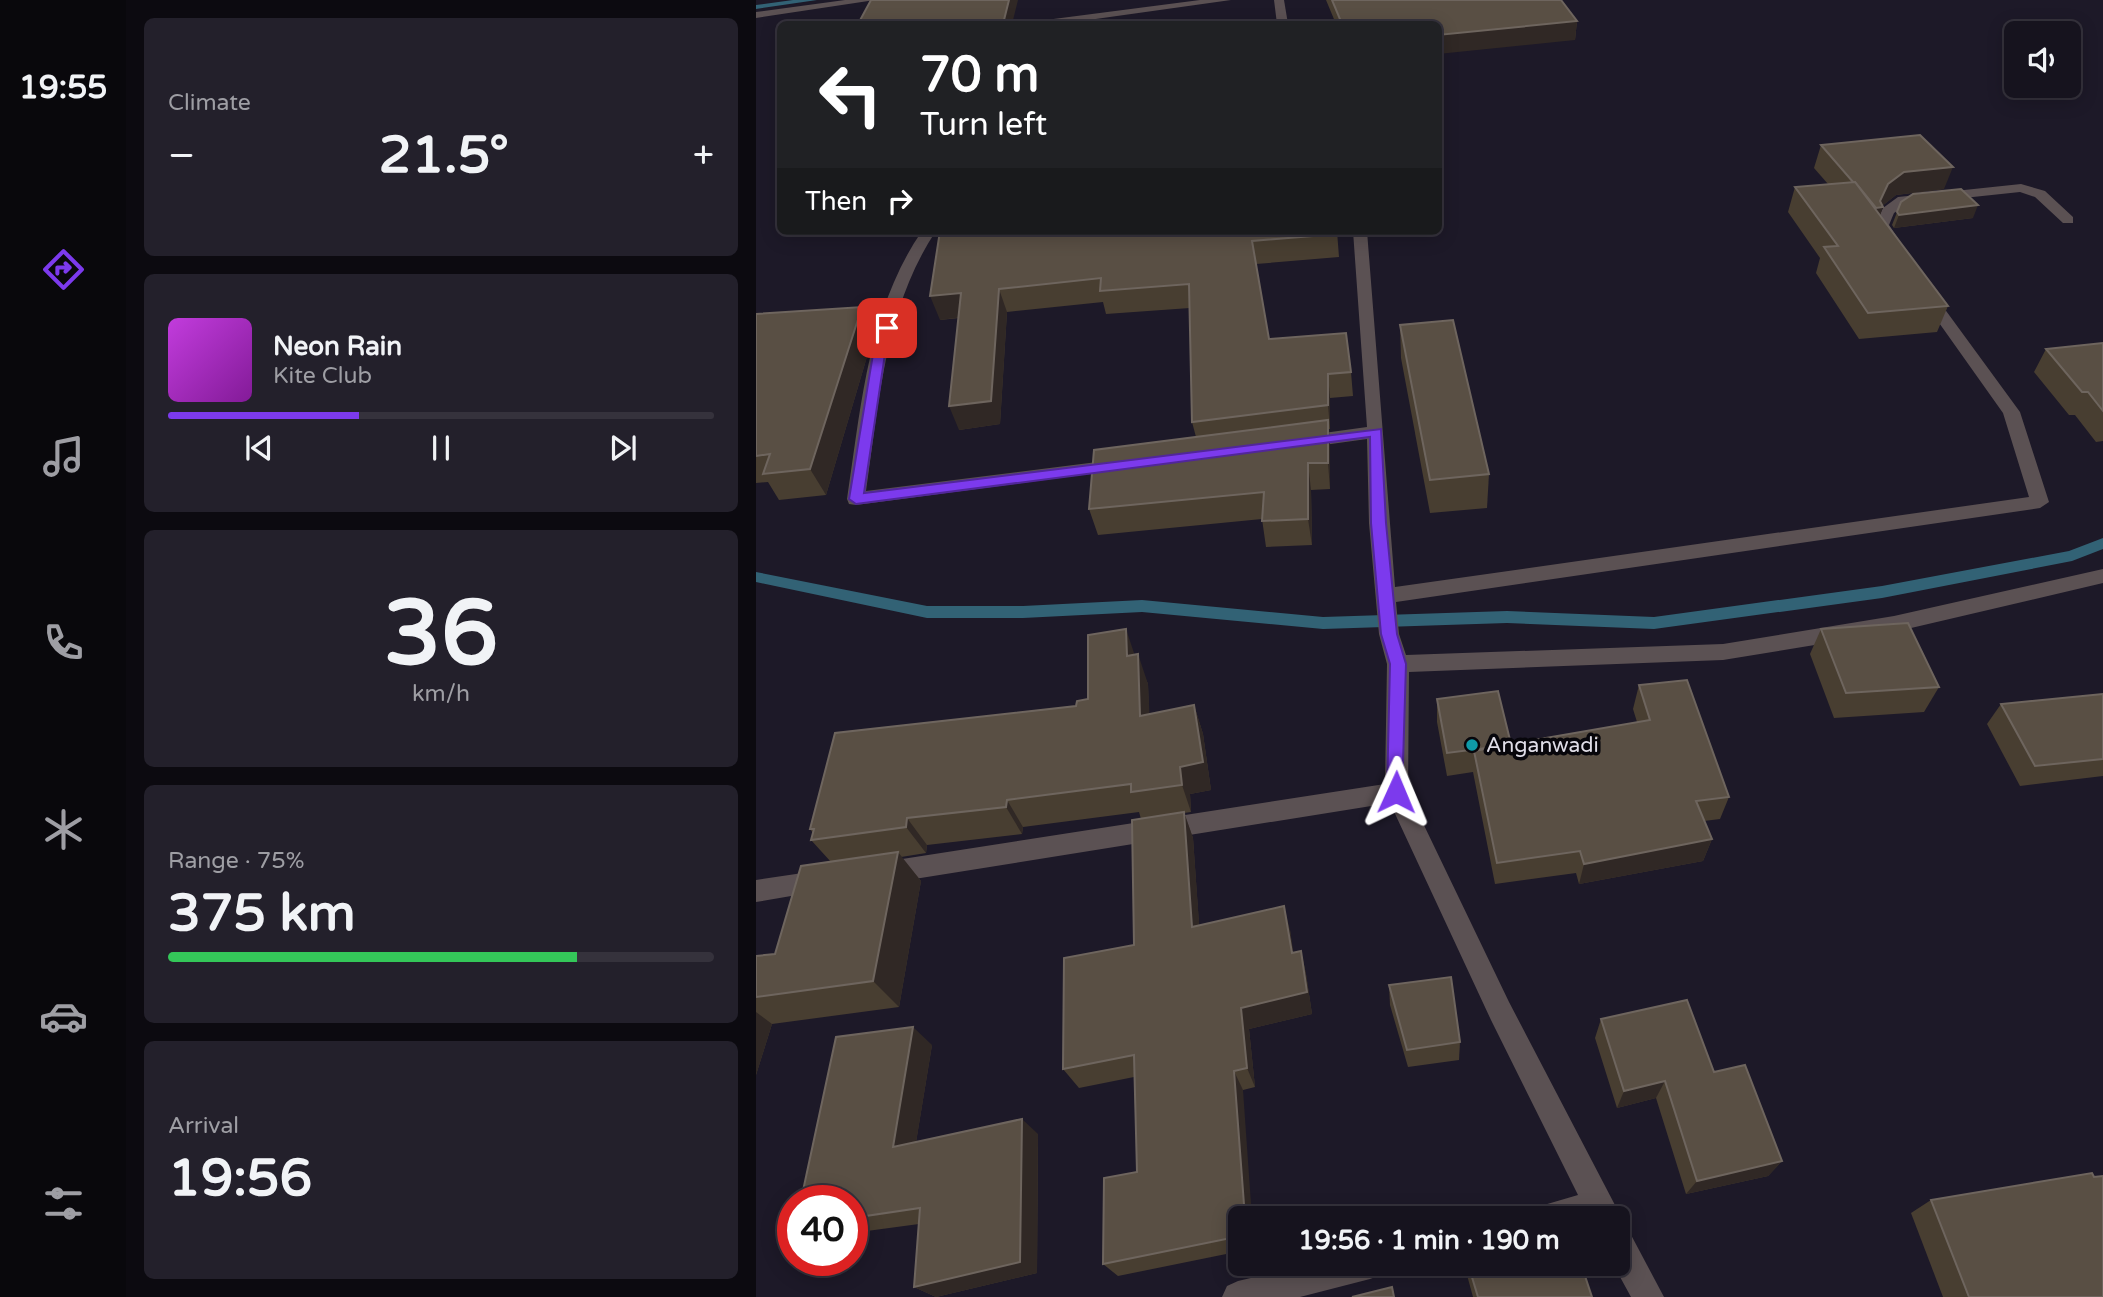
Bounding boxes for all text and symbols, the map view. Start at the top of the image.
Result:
map controls [2004,21,2081,98]
button: sound [2004,21,2081,98]
text: 70 m [920,46,1039,105]
icon: left [805,49,896,140]
text: 19:55 [19,69,107,107]
text: Climate [168,89,251,117]
text: Turn left [920,106,1047,144]
text: 21.5° [379,124,509,187]
text: − [168,133,195,179]
text: + [693,133,714,179]
icon: right [881,182,919,220]
text: Then [805,186,867,217]
icon: directions [39,245,88,294]
pin [857,298,917,358]
icon: arrive [868,309,906,347]
text: Neon Rain [273,331,402,362]
text: Kite Club [273,362,372,390]
icon: previous [240,429,278,467]
icon: pause [422,429,460,467]
icon: next [604,429,642,467]
icon: music [39,432,88,481]
text: 36 [384,579,498,689]
icon: phone [39,618,88,667]
text: km/h [412,680,470,708]
place label: Anganwadi [1486,733,1599,758]
marker: Anganwadi [1464,737,1480,753]
position arrow [1359,755,1433,829]
icon: climate [39,805,88,854]
text: Range · 75% [168,847,304,875]
text: 375 km [168,882,356,945]
icon: car [39,992,88,1041]
text: Arrival [168,1112,239,1140]
text: 19:56 [168,1147,312,1210]
icon: filters [39,1179,88,1228]
speed limit sign: 40 [777,1185,868,1276]
text: 19:56 · 1 min · 190 m [1298,1225,1560,1256]

